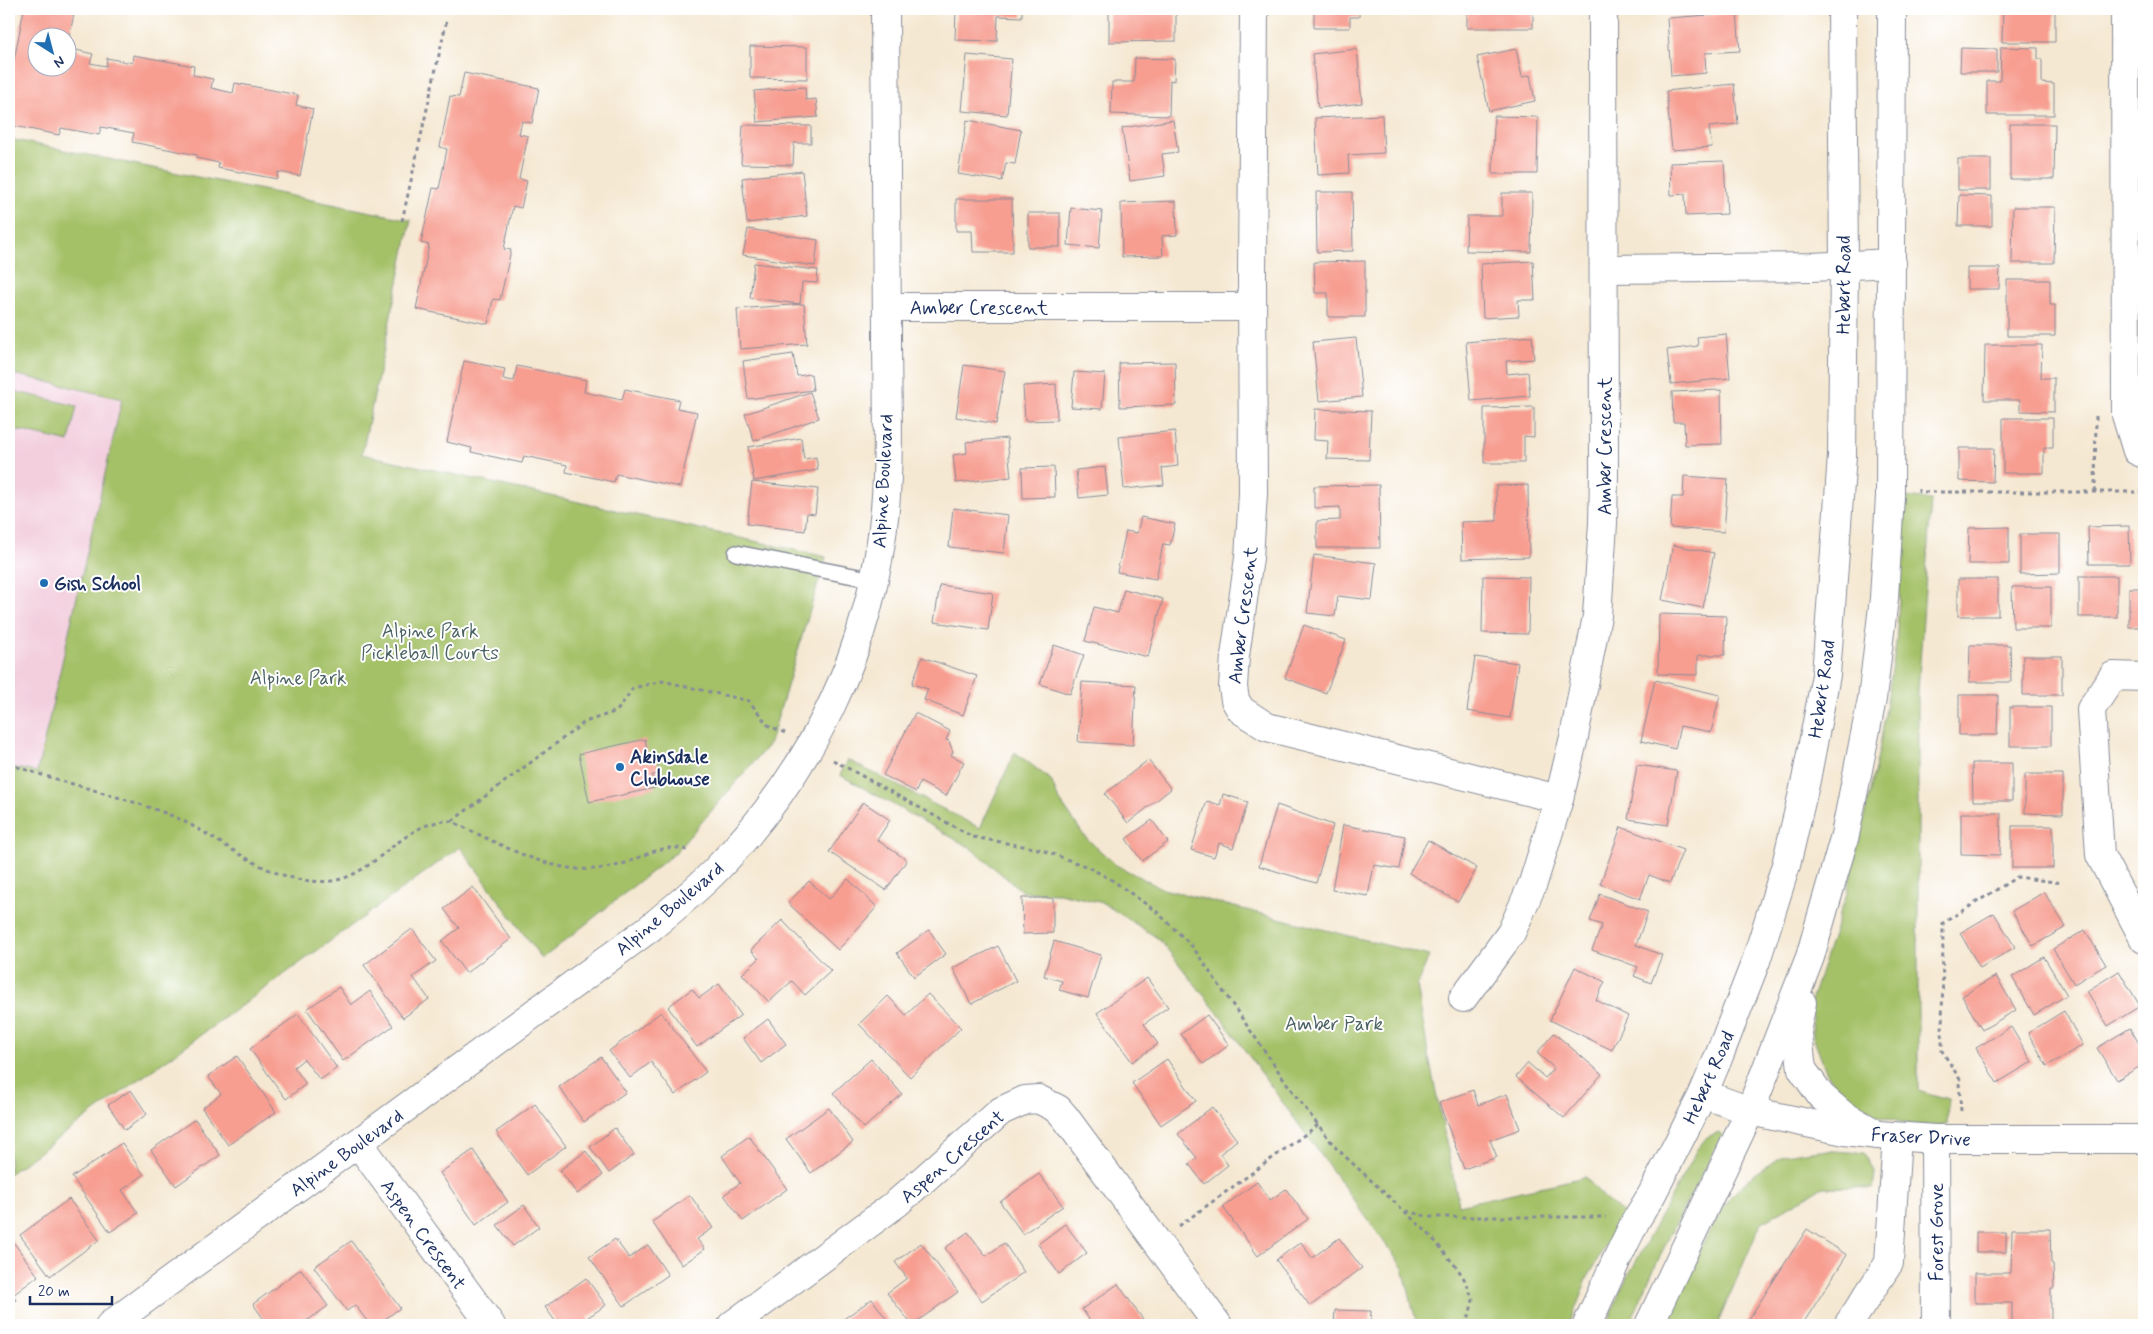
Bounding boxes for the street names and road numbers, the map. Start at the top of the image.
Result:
street label: Hebert Road [1832,235,1857,335]
street label: Amber Crescent [910,296,1048,321]
street label: Amber Crescent [1593,377,1618,515]
street label: Alpine Boulevard [868,413,899,549]
street label: Amber Crescent [1223,545,1264,685]
street label: Hebert Road [1803,638,1842,740]
street label: Alpine Boulevard [610,856,729,962]
street label: Hebert Road [1678,1027,1741,1128]
street label: Alpine Boulevard [285,1104,409,1203]
street label: Aspen Crescent [896,1105,1010,1209]
street label: Fraser Drive [1870,1122,1971,1153]
street label: Aspen Crescent [374,1175,471,1295]
street label: Forest Grove [1925,1183,1950,1281]

